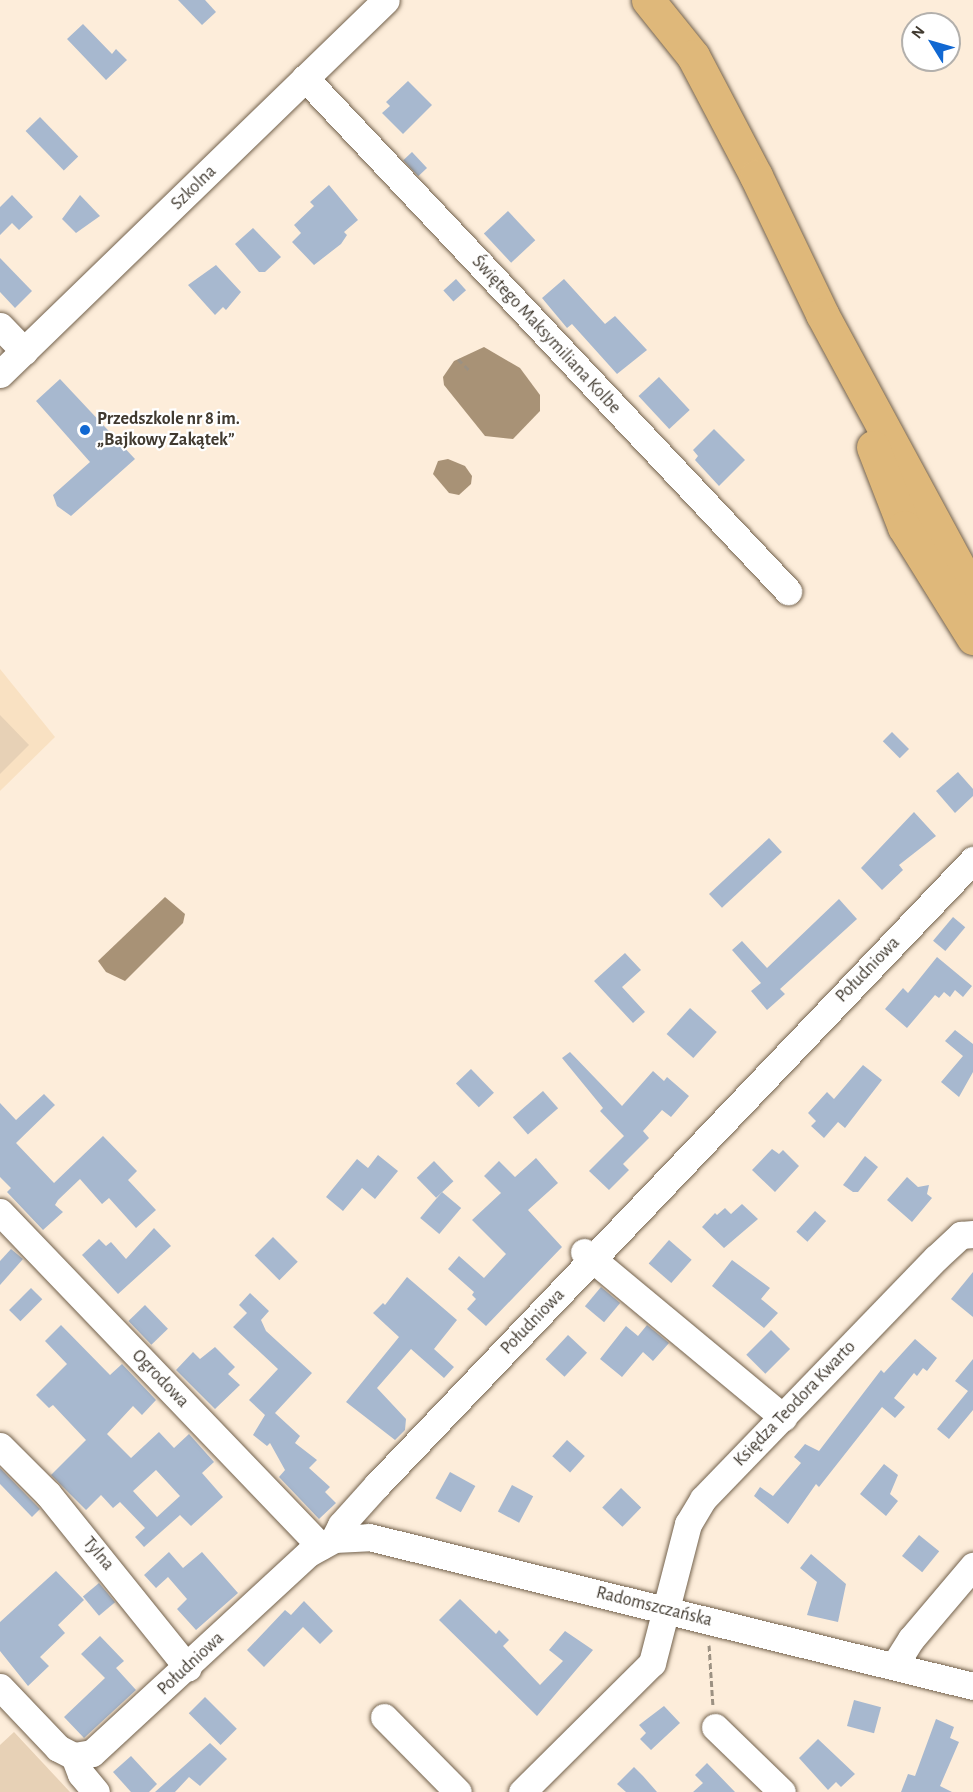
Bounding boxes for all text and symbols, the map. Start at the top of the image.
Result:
north arrow [901,12,961,72]
text: N [908,23,928,42]
street label: Szkolna [167,161,221,215]
street label: Świętego Maksymiliana Kolbe [467,251,625,419]
place label: Przedszkole nr 8 im. „Bajkowy Zakątek” [97,409,240,452]
marker: Przedszkole nr 8 im. „Bajkowy Zakątek” [78,423,92,437]
street label: Południowa [831,933,905,1007]
street label: Południowa [496,1285,570,1359]
street label: Księdza Teodora Kwarto [729,1337,861,1471]
street label: Ogrodowa [127,1345,193,1413]
street label: Tylna [78,1533,118,1575]
street label: Radomszczańska [594,1582,714,1632]
street label: Południowa [153,1628,229,1700]

